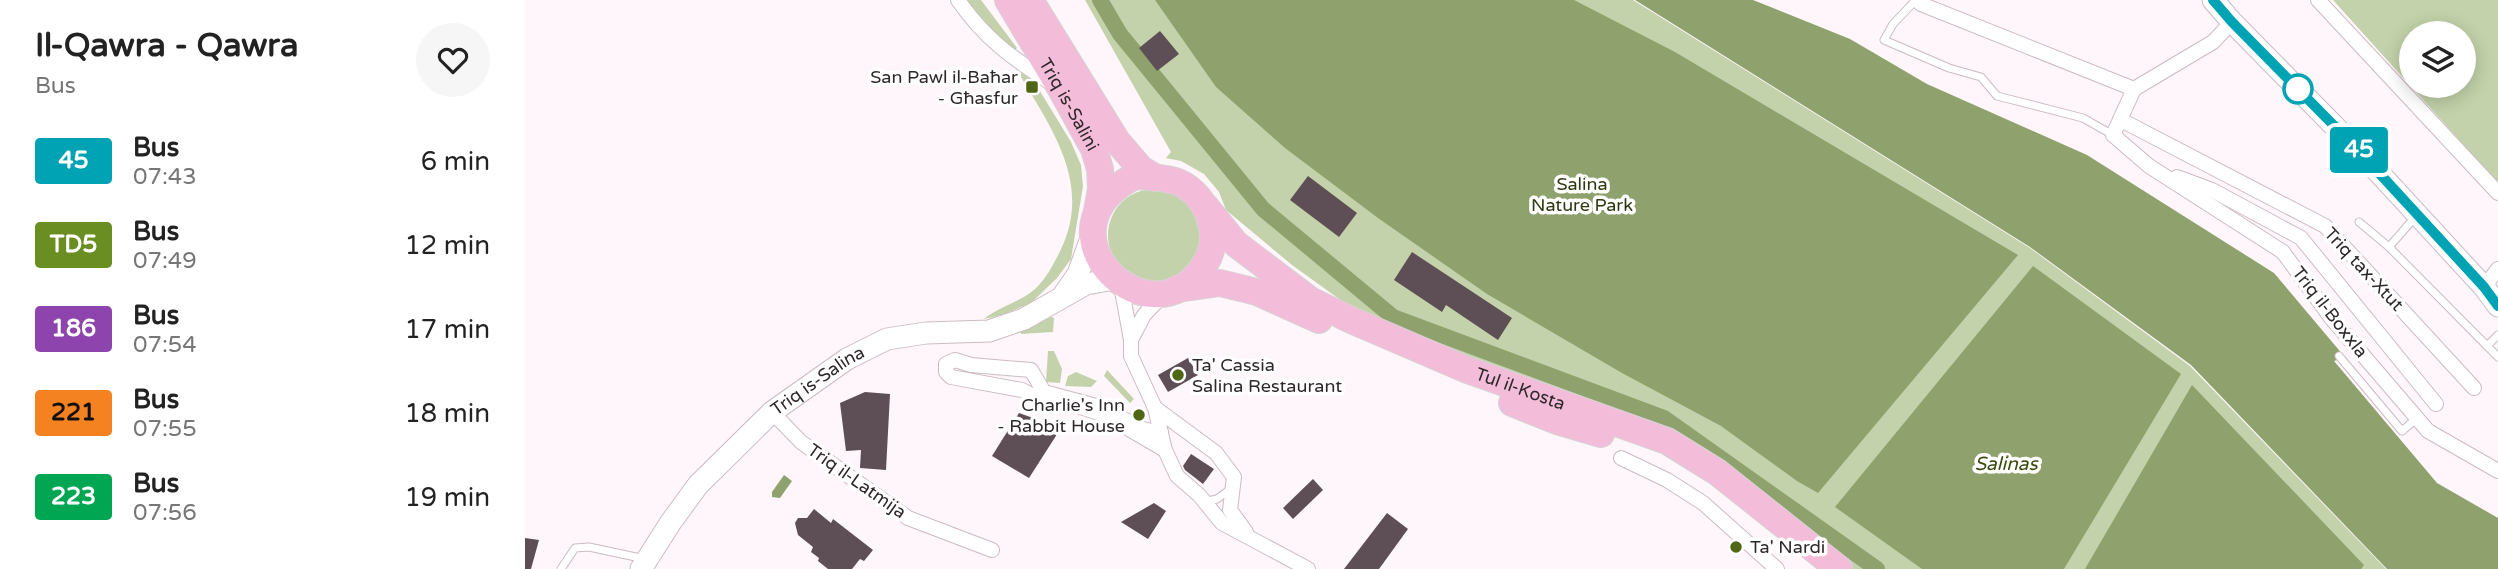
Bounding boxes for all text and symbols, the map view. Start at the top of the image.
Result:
map controls [2399,21,2476,98]
button: layers [2399,21,2476,98]
button: heart [416,23,490,97]
text: Il-Qawra - Qawra [35,26,298,65]
street label: Triq is-Salini [1034,54,1104,155]
place label: San Pawl il-Baħar - Għasfur [870,66,1018,109]
text: Bus [35,72,76,100]
unlabelled marker [2283,74,2313,104]
marker: San Pawl il-Baħar - Għasfur [1024,79,1040,95]
line badge: 45 [2327,127,2391,173]
text: Bus [133,132,179,163]
text: 45 [2344,135,2374,164]
text: 45 [58,146,89,175]
text: 6 min [421,146,490,177]
text: 07:43 [133,163,197,191]
park label: Salina Nature Park [1531,173,1633,216]
text: Bus [133,216,179,247]
street label: Triq tax-Xtut [2320,223,2408,315]
text: TD5 [50,230,97,259]
text: 12 min [404,230,490,261]
text: 07:49 [133,247,197,275]
street label: Triq il-Boxxla [2287,262,2373,362]
text: Bus [133,300,179,331]
text: 186 [51,314,96,343]
text: 17 min [404,314,490,345]
text: 07:54 [133,331,197,359]
street label: Triq is-Salina [767,341,868,420]
place label: Ta' Cassia Salina Restaurant [1192,354,1342,397]
street label: Tul il-Kosta [1473,363,1568,415]
marker: Ta' Cassia Salina Restaurant [1170,367,1186,383]
text: Bus [133,384,179,415]
place label: Charlie's Inn - Rabbit House [997,394,1125,437]
text: 221 [51,398,96,427]
text: 18 min [404,398,490,429]
marker: Charlie's Inn - Rabbit House [1131,407,1147,423]
text: 07:55 [133,415,197,443]
street label: Triq il-Latmija [803,439,911,523]
water label: Salinas [1974,453,2039,475]
text: Bus [133,468,179,499]
text: 223 [51,482,96,511]
text: 19 min [404,482,490,513]
text: 07:56 [133,499,197,527]
place label: Ta' Nardi [1750,536,1825,558]
marker: Ta' Nardi [1728,539,1744,555]

